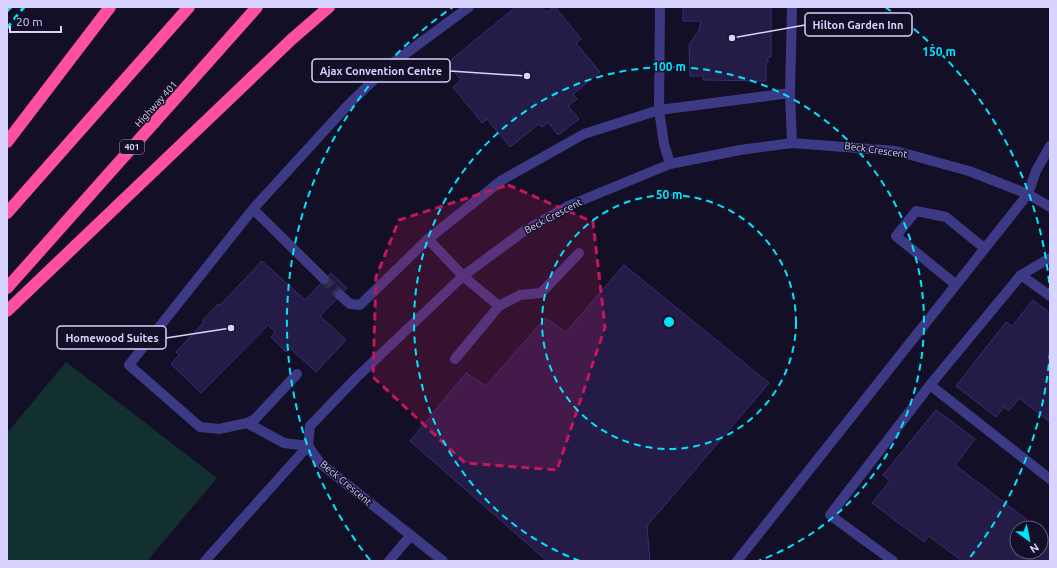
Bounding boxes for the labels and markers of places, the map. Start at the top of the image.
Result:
callout: Hilton Garden Inn [805,13,912,36]
callout: Ajax Convention Centre [312,59,450,82]
centre of rings [662,315,676,329]
callout: Homewood Suites [57,326,166,349]

